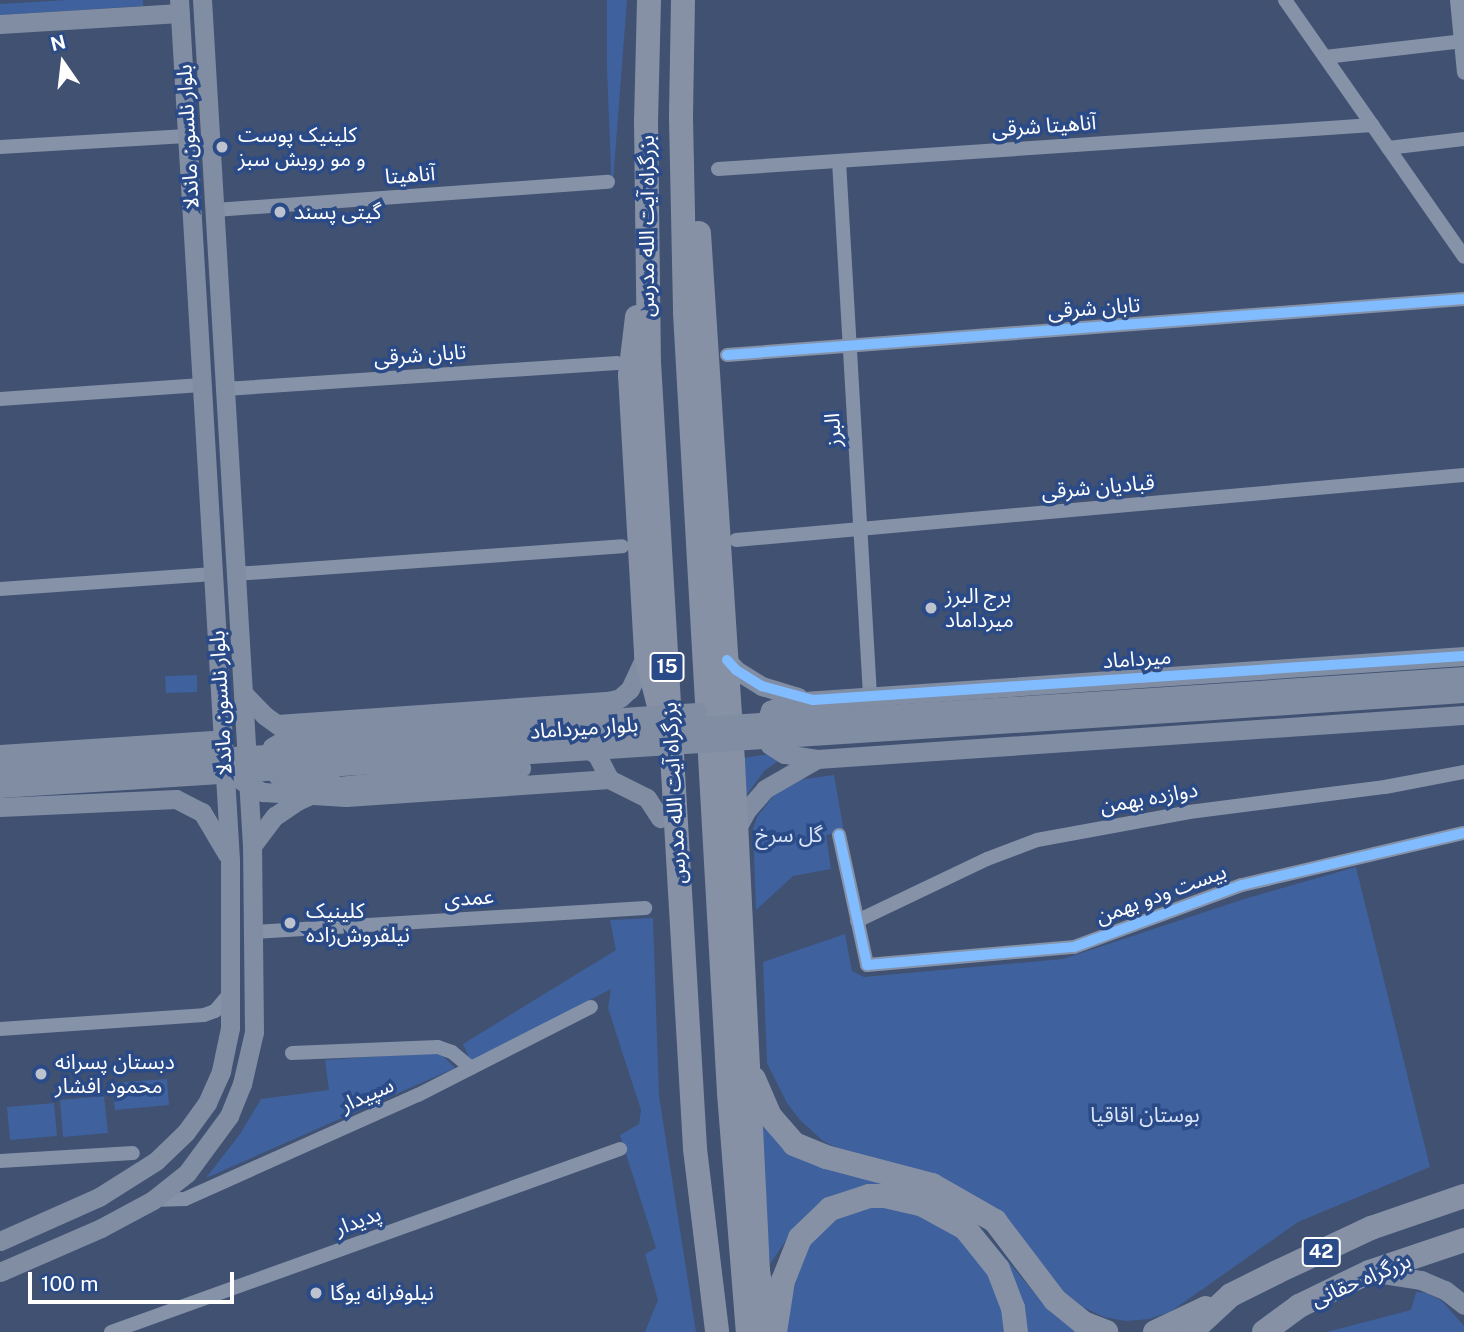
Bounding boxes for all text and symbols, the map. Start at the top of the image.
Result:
north arrow [28,28,98,98]
text: N [48,30,68,55]
street label: بلوار نلسون ماندلا [172,64,204,210]
street label: آناهیتا شرقی [991,110,1097,142]
place label: کلینیک پوست و مو رویش سبز [238,122,366,172]
street label: بزرگراه آیت الله مدرس [634,135,660,317]
marker: کلینیک پوست و مو رویش سبز [212,137,232,157]
street label: آناهیتا [384,161,436,189]
place label: گیتی پسند [294,199,381,225]
marker: گیتی پسند [272,204,288,220]
street label: تابان شرقی [1047,292,1141,324]
street label: تابان شرقی [373,339,467,371]
street label: البرز [820,413,846,447]
street label: قبادیان شرقی [1040,469,1156,505]
place label: برج البرز میرداماد [945,583,1014,633]
marker: برج البرز میرداماد [923,600,939,616]
street label: بلوار نلسون ماندلا [205,630,237,776]
street label: میرداماد [1102,644,1172,674]
road number: 15 [650,652,684,682]
street label: بزرگراه آیت الله مدرس [657,702,691,884]
street label: بلوار میرداماد [529,712,639,744]
street label: دوازده بهمن [1098,777,1200,819]
park label: گل سرخ [755,822,823,848]
street label: بیست ودو بهمن [1092,859,1230,929]
street label: عمدی [443,884,495,912]
place label: کلینیک نیلفروش‌زاده [306,898,410,948]
marker: کلینیک نیلفروش‌زاده [280,913,300,933]
place label: دبستان پسرانه محمود افشار [55,1049,175,1099]
marker: دبستان پسرانه محمود افشار [33,1066,49,1082]
street label: سپیدار [336,1072,398,1118]
park label: بوستان اقاقیا [1090,1102,1200,1128]
street label: پدیدار [331,1201,385,1241]
road number: 42 [1300,1236,1342,1268]
street label: بزرگراه حقانی [1307,1248,1415,1312]
scale bar [32,1258,238,1302]
text: 100 m [41,1271,98,1296]
place label: نیلوفرانه یوگا [330,1280,434,1306]
marker: نیلوفرانه یوگا [308,1285,324,1301]

